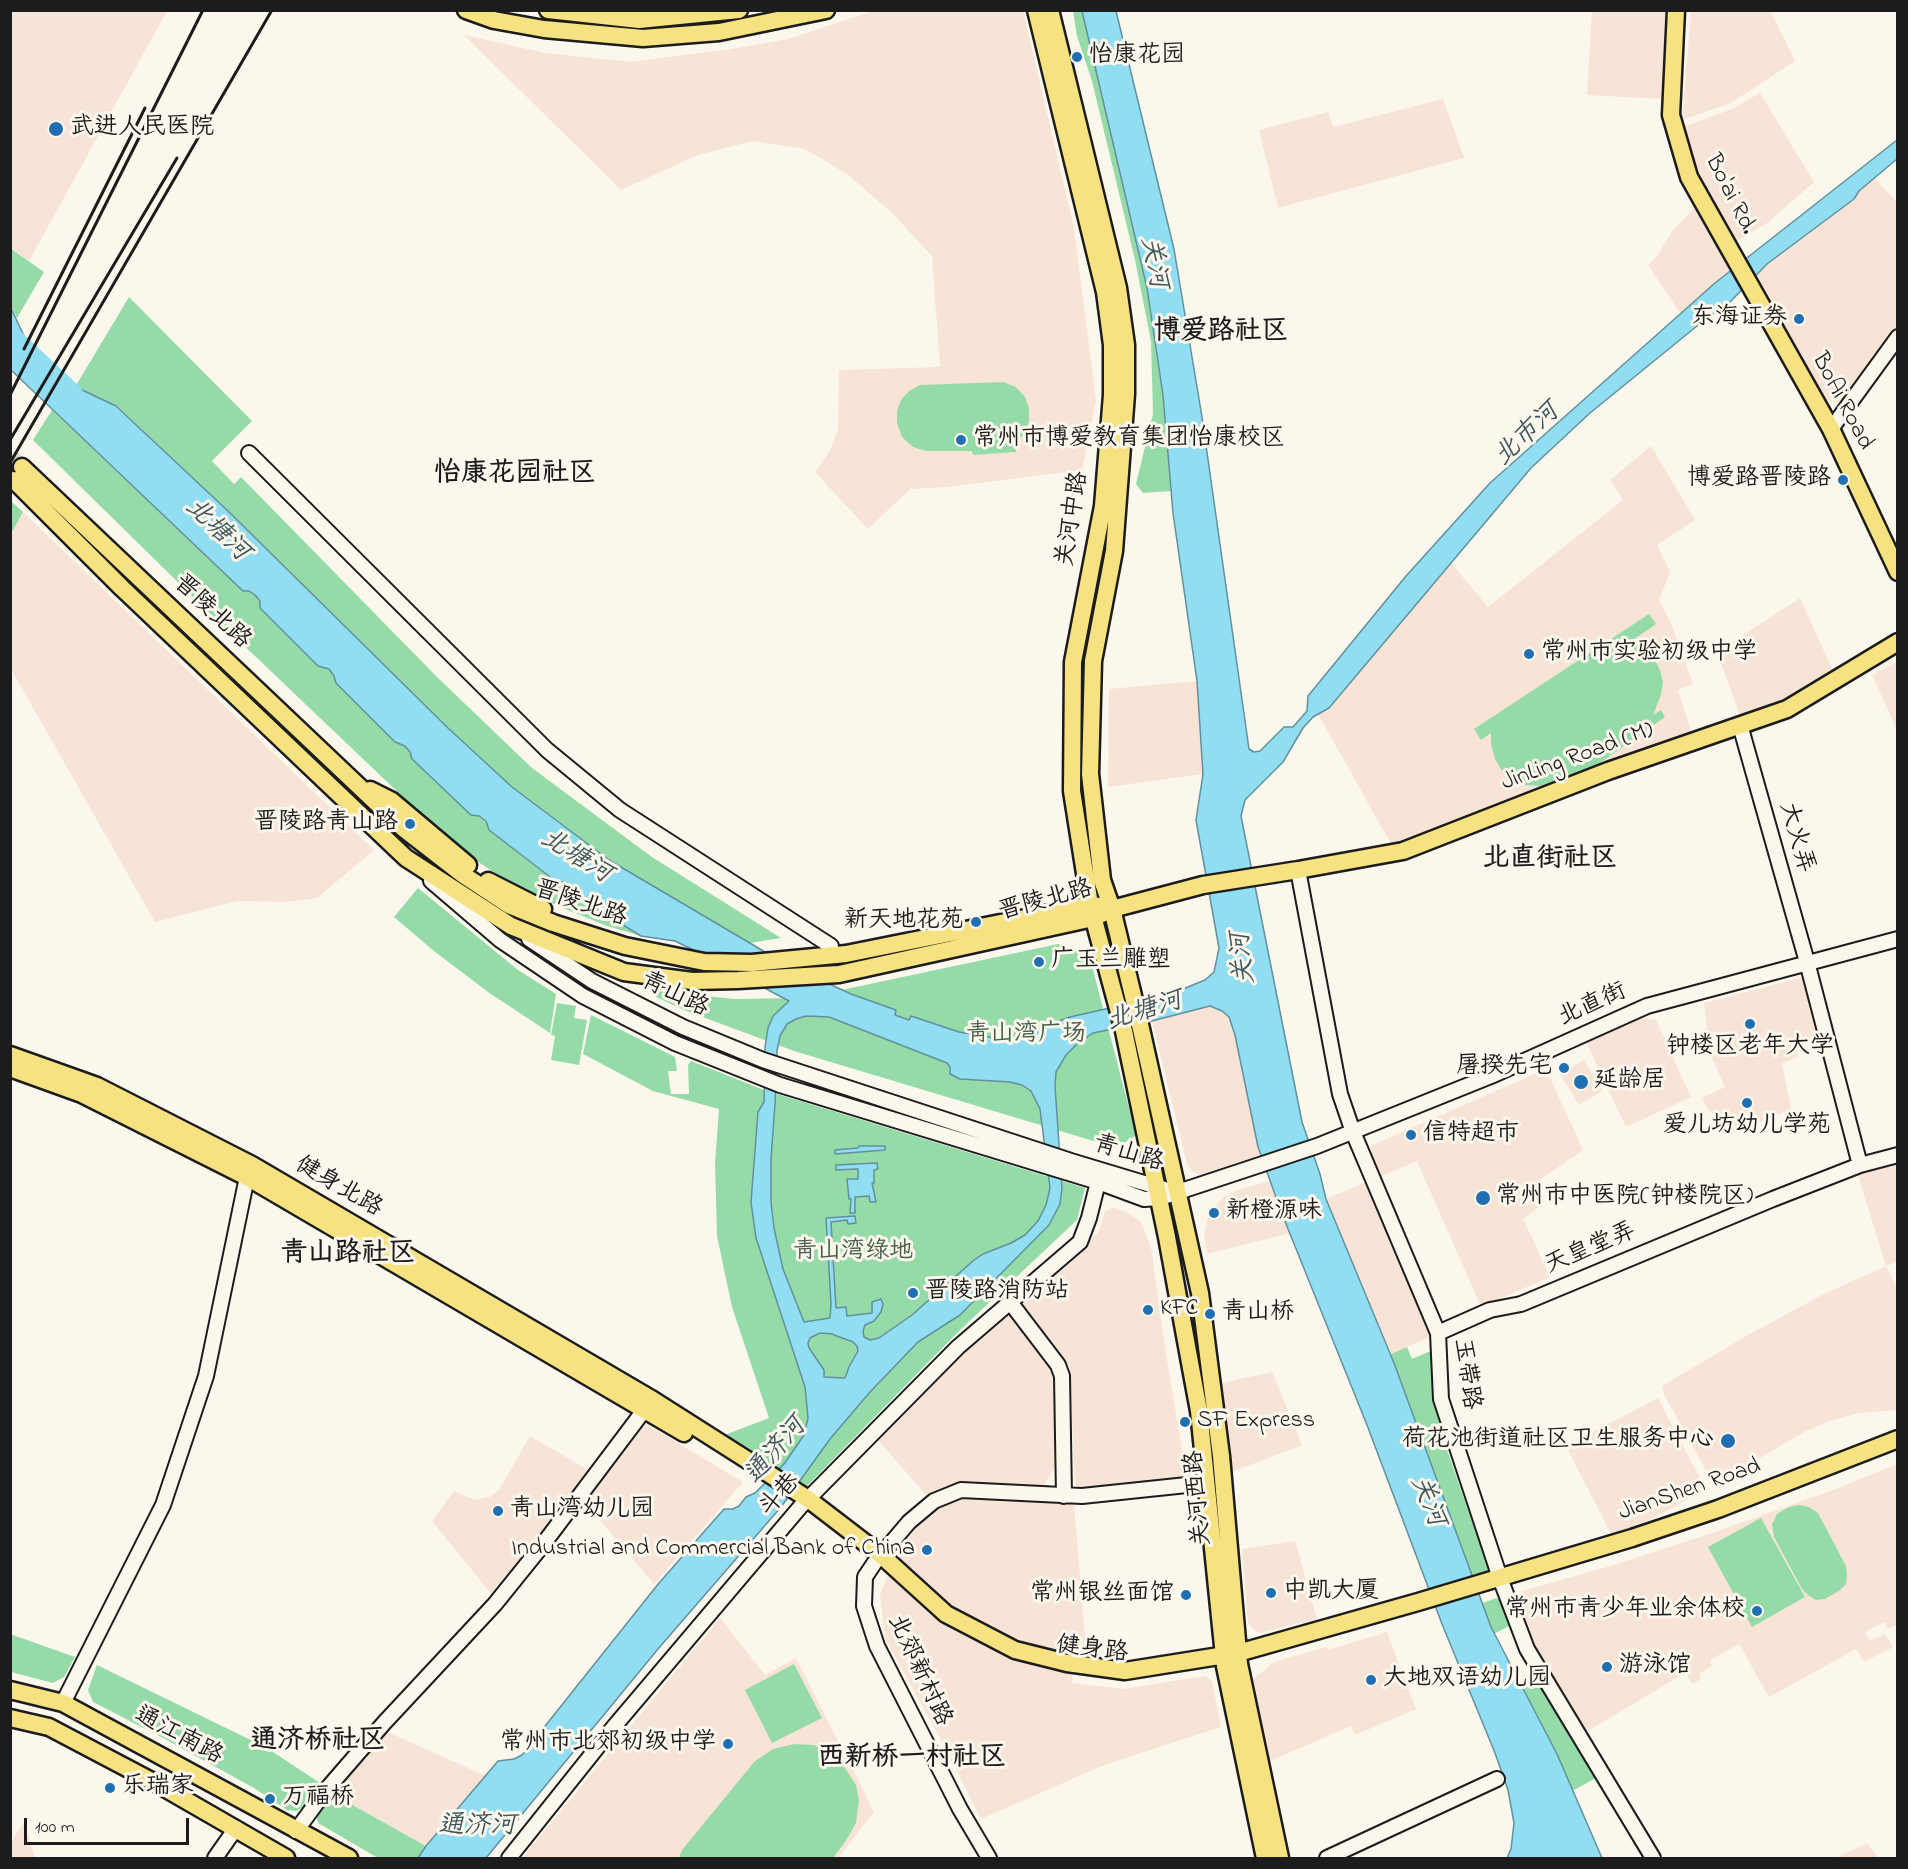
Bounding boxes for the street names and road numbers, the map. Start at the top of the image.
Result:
street label: Bo'ai Rd. [1697,150,1761,240]
street label: BoAi Road [1803,348,1879,456]
street label: 关河中路 [1052,469,1096,569]
street label: 晋陵北路 [166,570,256,656]
street label: JinLing Road (M) [1498,717,1658,799]
street label: 大火弄 [1771,799,1819,877]
street label: 晋陵北路 [530,876,630,934]
street label: 晋陵北路 [996,876,1096,928]
street label: 青山路 [635,967,713,1025]
street label: 北直街 [1554,978,1632,1034]
street label: 青山路 [1089,1131,1167,1179]
street label: 健身北路 [289,1152,387,1224]
street label: 天皇堂弄 [1541,1218,1641,1282]
street label: 玉带路 [1446,1336,1484,1412]
street label: 关河西路 [1181,1449,1219,1547]
street label: JianShen Road [1615,1453,1765,1529]
street label: 斗巷 [754,1469,808,1523]
street label: 北郊新村路 [880,1611,956,1731]
street label: 健身路 [1055,1632,1129,1670]
street label: 通江南路 [129,1702,227,1772]

